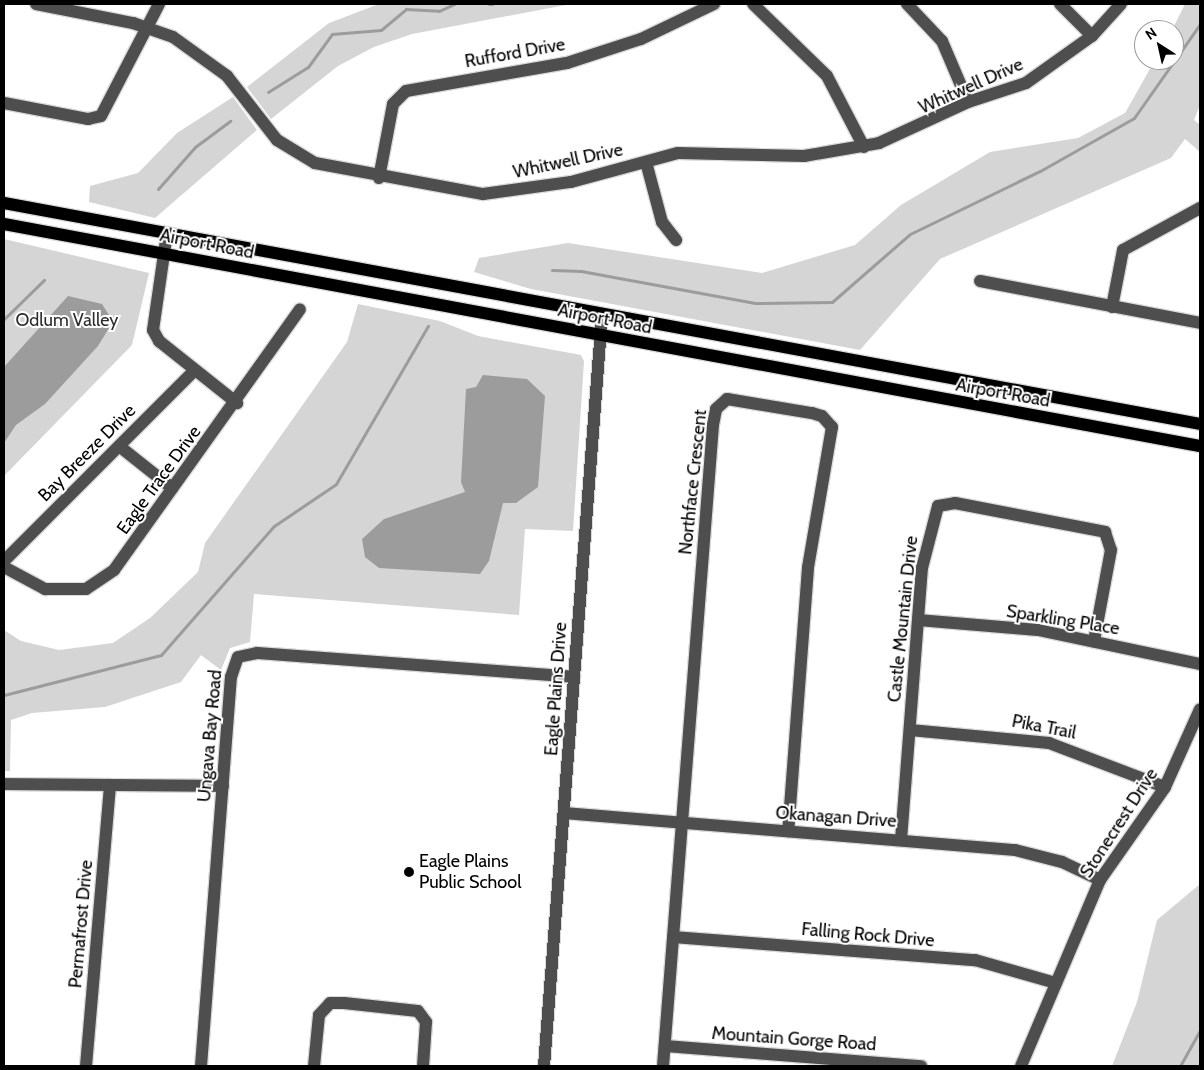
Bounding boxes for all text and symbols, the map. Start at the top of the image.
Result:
north arrow [1134,20,1184,70]
text: N [1142,23,1160,44]
street label: Rufford Drive [463,34,567,72]
street label: Whitwell Drive [916,53,1026,119]
street label: Whitwell Drive [511,139,625,183]
street label: Airport Road [158,224,256,264]
street label: Airport Road [556,299,654,339]
park label: Odlum Valley [16,309,118,331]
street label: Airport Road [954,374,1052,412]
street label: Bay Breeze Drive [34,400,140,506]
street label: Northface Crescent [675,408,711,556]
street label: Eagle Trace Drive [112,422,206,538]
street label: Castle Mountain Drive [884,535,922,703]
street label: Sparkling Place [1005,600,1121,640]
street label: Eagle Plains Drive [541,621,571,757]
street label: Ungava Bay Road [193,669,227,803]
street label: Pika Trail [1010,710,1078,744]
street label: Stonecrest Drive [1076,764,1162,882]
street label: Okanagan Drive [775,802,897,832]
place label: Eagle Plains Public School [419,851,521,894]
street label: Permafrost Drive [65,859,97,989]
marker: Eagle Plains Public School [403,866,415,878]
street label: Falling Rock Drive [801,918,935,952]
street label: Mountain Gorge Road [711,1022,877,1056]

